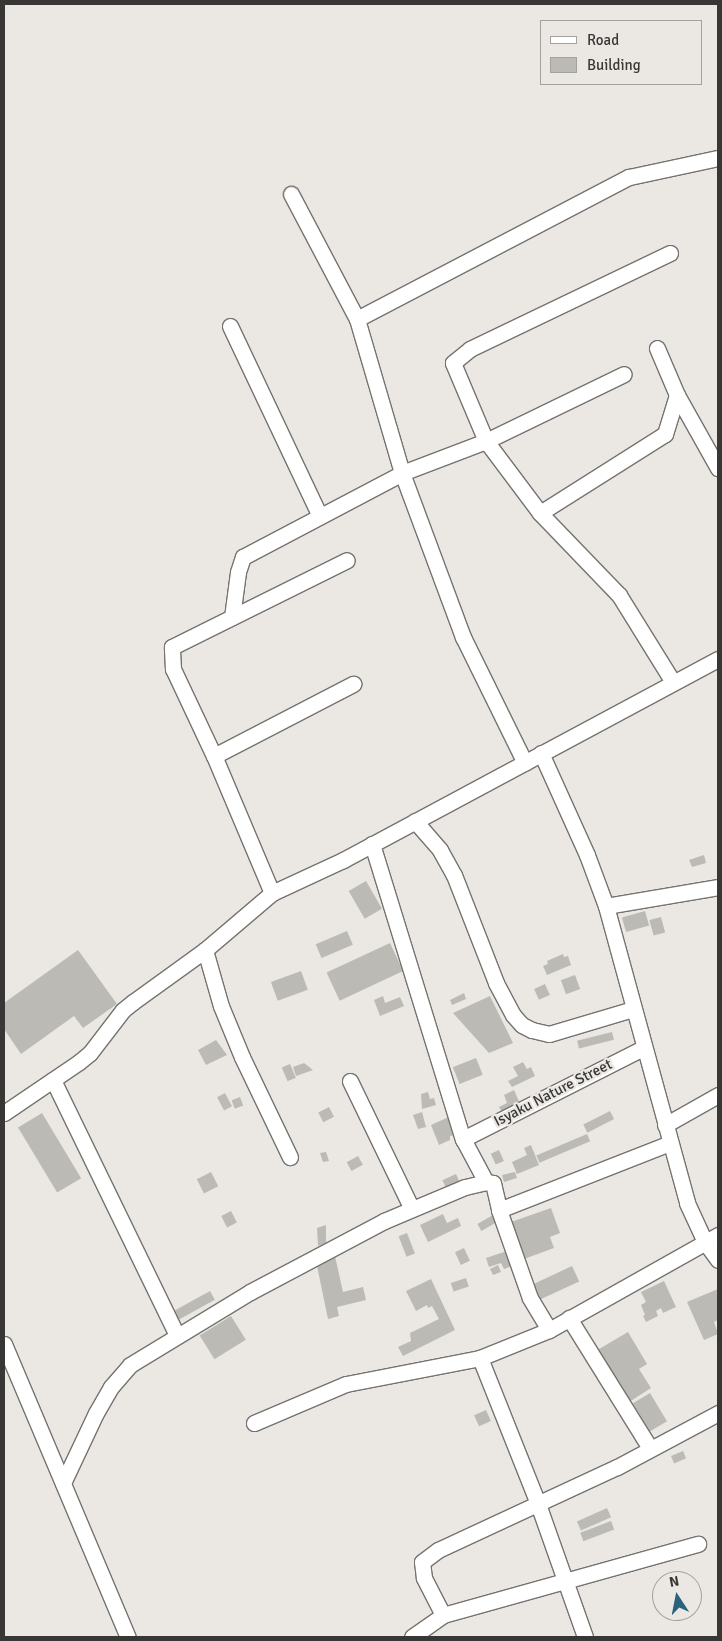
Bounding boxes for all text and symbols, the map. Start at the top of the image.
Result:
legend [540,20,702,85]
text: Road [587,31,619,49]
text: Building [587,56,641,74]
street label: Isyaku Nature Street [491,1055,615,1131]
north arrow [652,1571,702,1621]
text: N [668,1572,681,1591]

